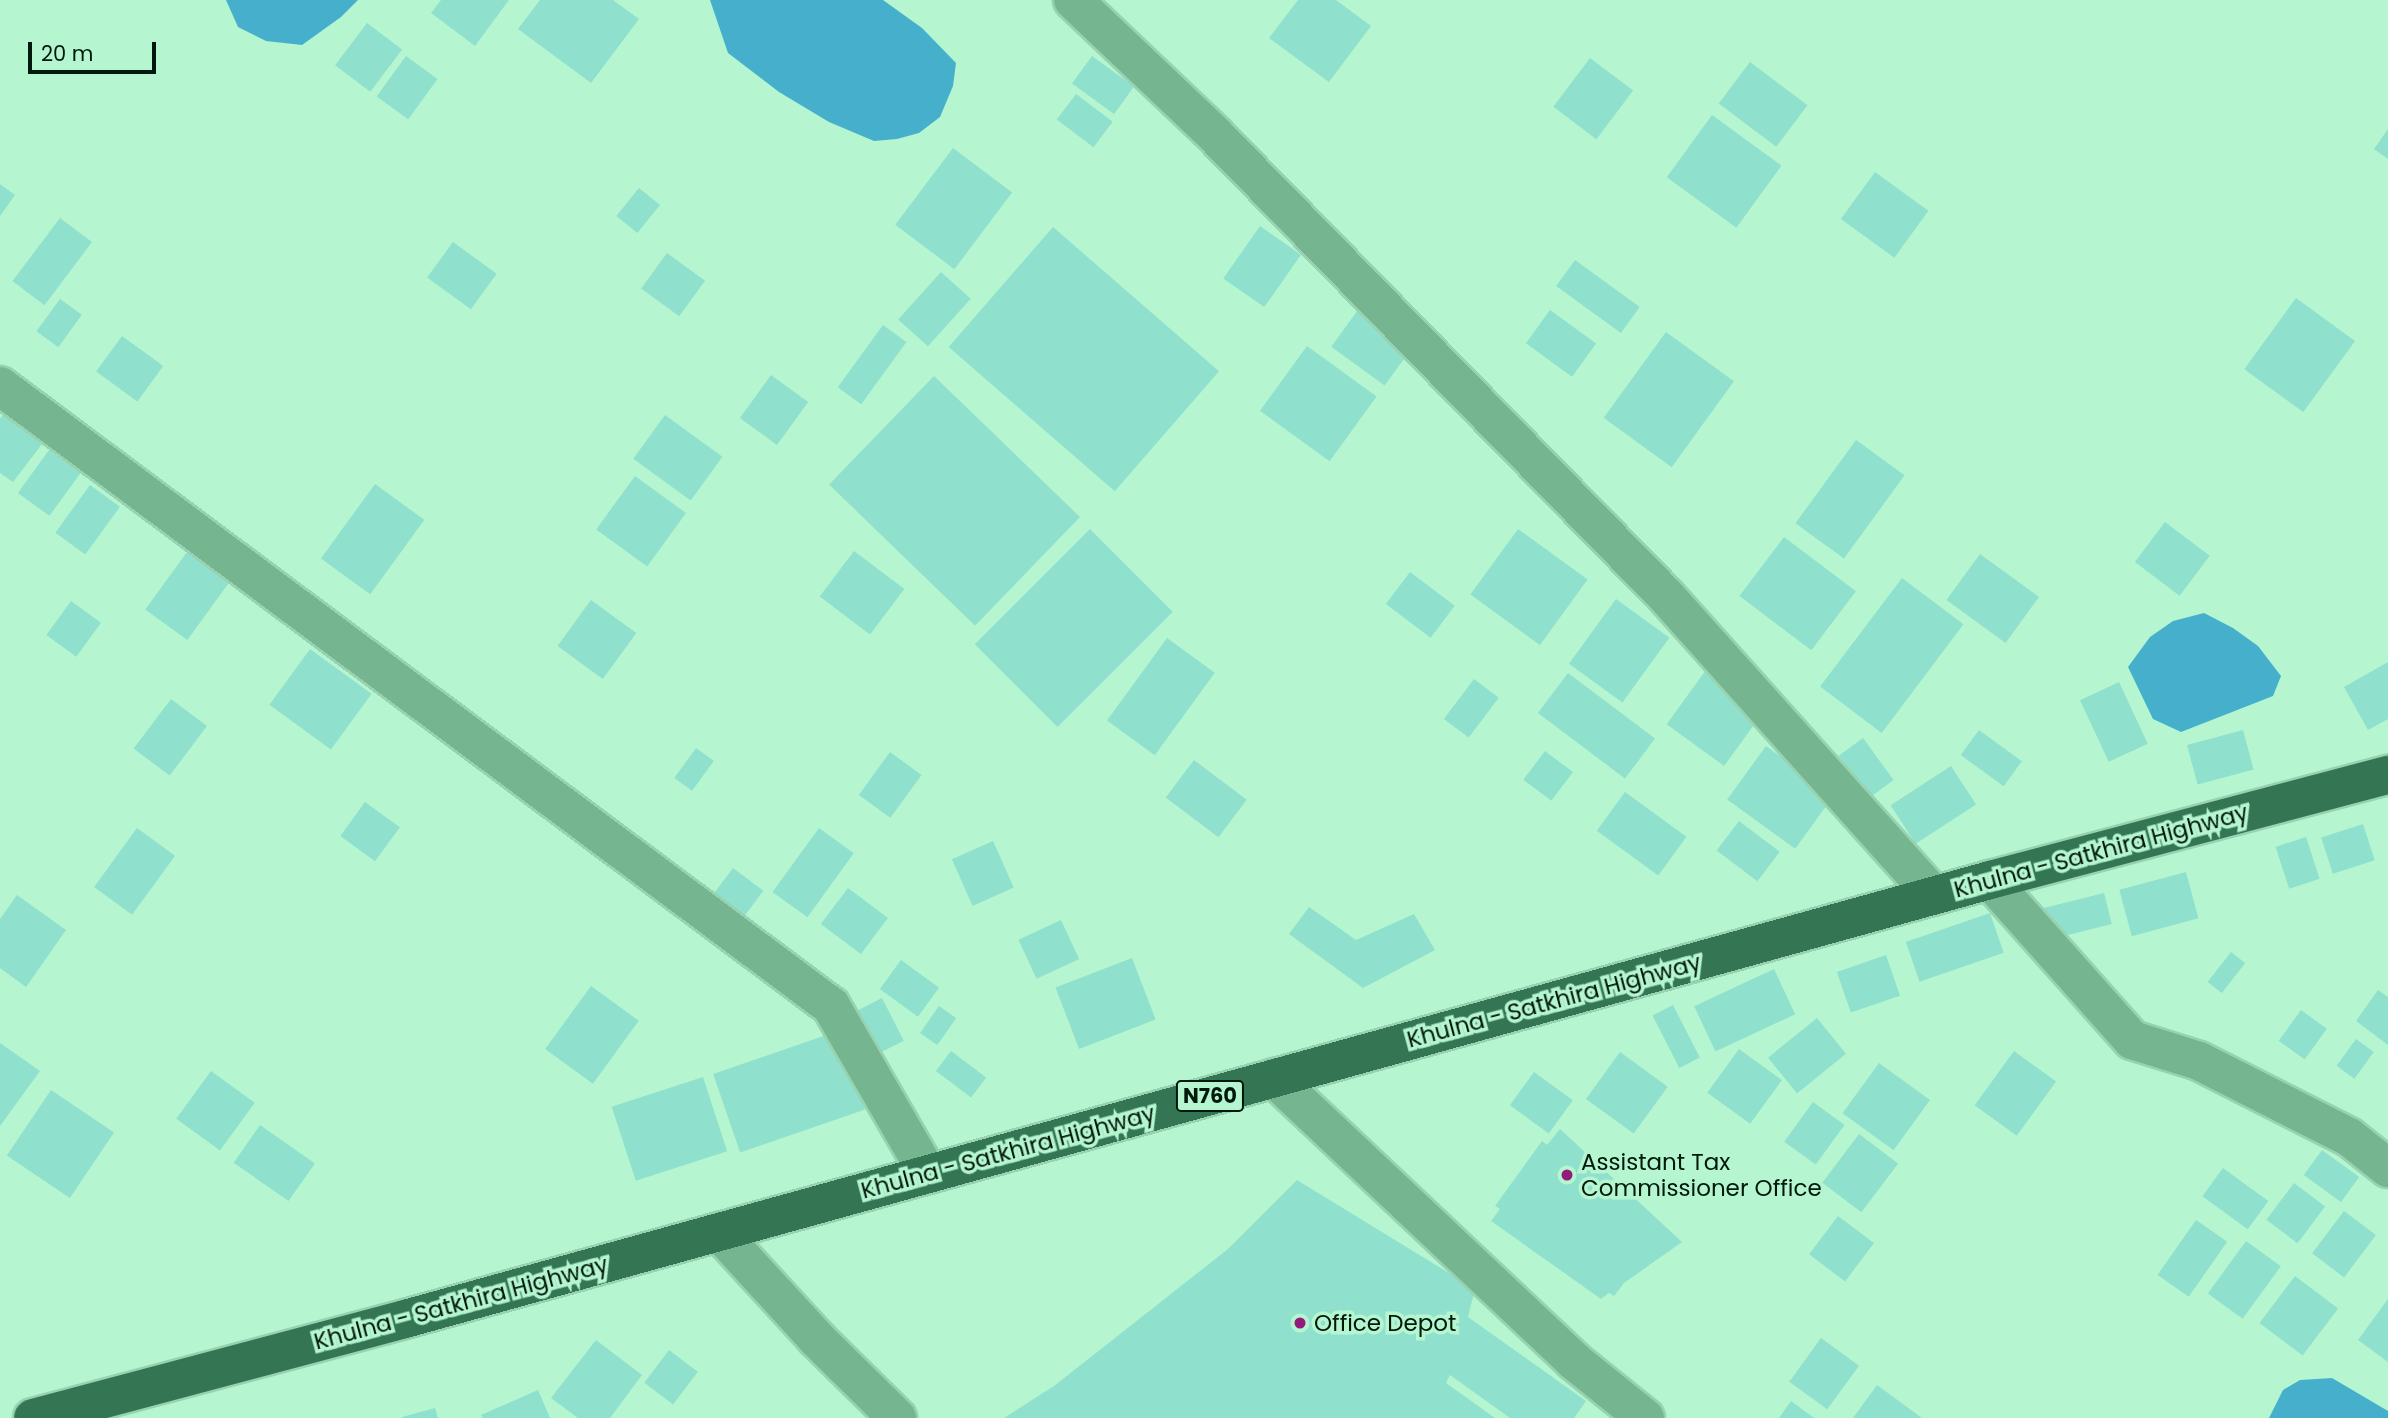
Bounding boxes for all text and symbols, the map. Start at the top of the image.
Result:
scale bar [32,28,159,72]
text: 20 m [41,39,94,68]
street label: Khulna - Satkhira Highway [1951,798,2251,904]
street label: Khulna - Satkhira Highway [1404,948,1704,1054]
road number: N760 [1175,1078,1245,1114]
street label: Khulna - Satkhira Highway [858,1099,1158,1205]
place label: Assistant Tax Commissioner Office [1581,1148,1822,1202]
marker: Assistant Tax Commissioner Office [1559,1167,1575,1183]
street label: Khulna - Satkhira Highway [311,1250,611,1356]
place label: Office Depot [1314,1309,1456,1337]
marker: Office Depot [1292,1315,1308,1331]

